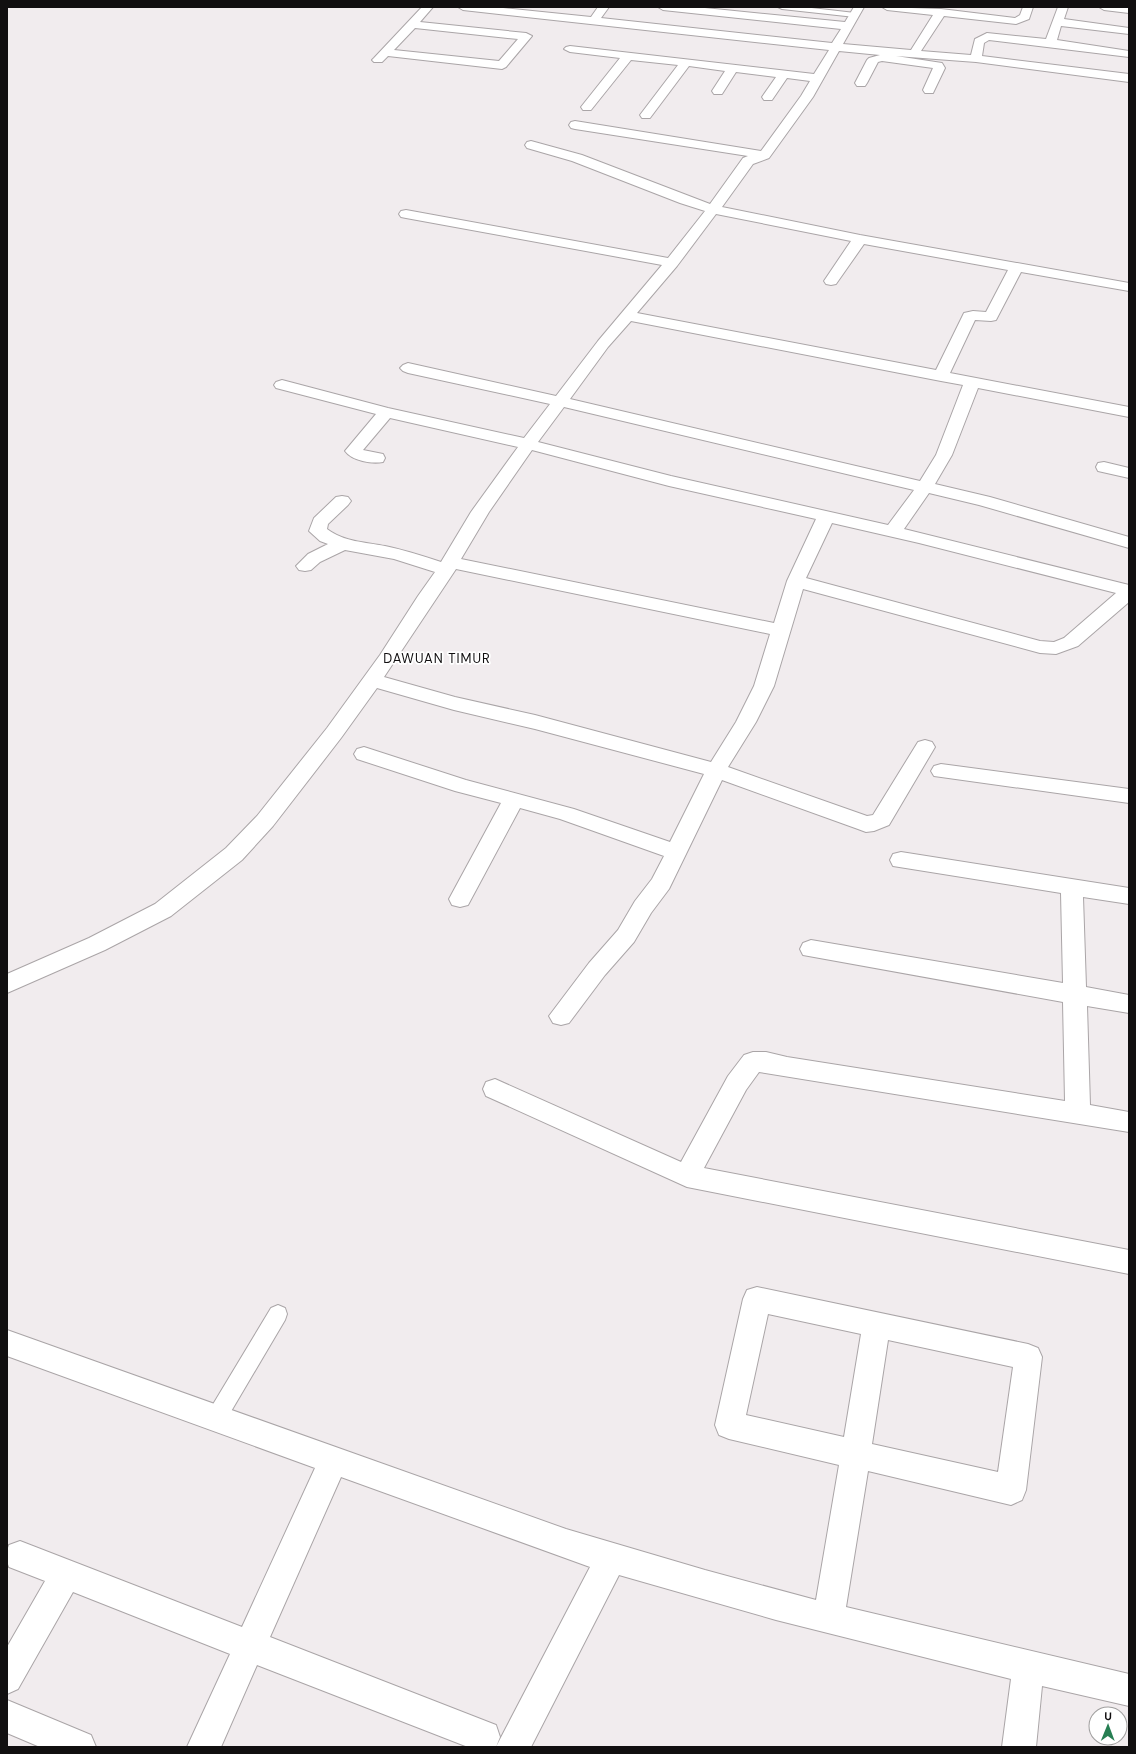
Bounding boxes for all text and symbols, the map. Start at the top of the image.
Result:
district label: DAWUAN TIMUR [383,650,491,667]
north arrow [1088,1706,1128,1746]
text: U [1104,1709,1112,1723]

